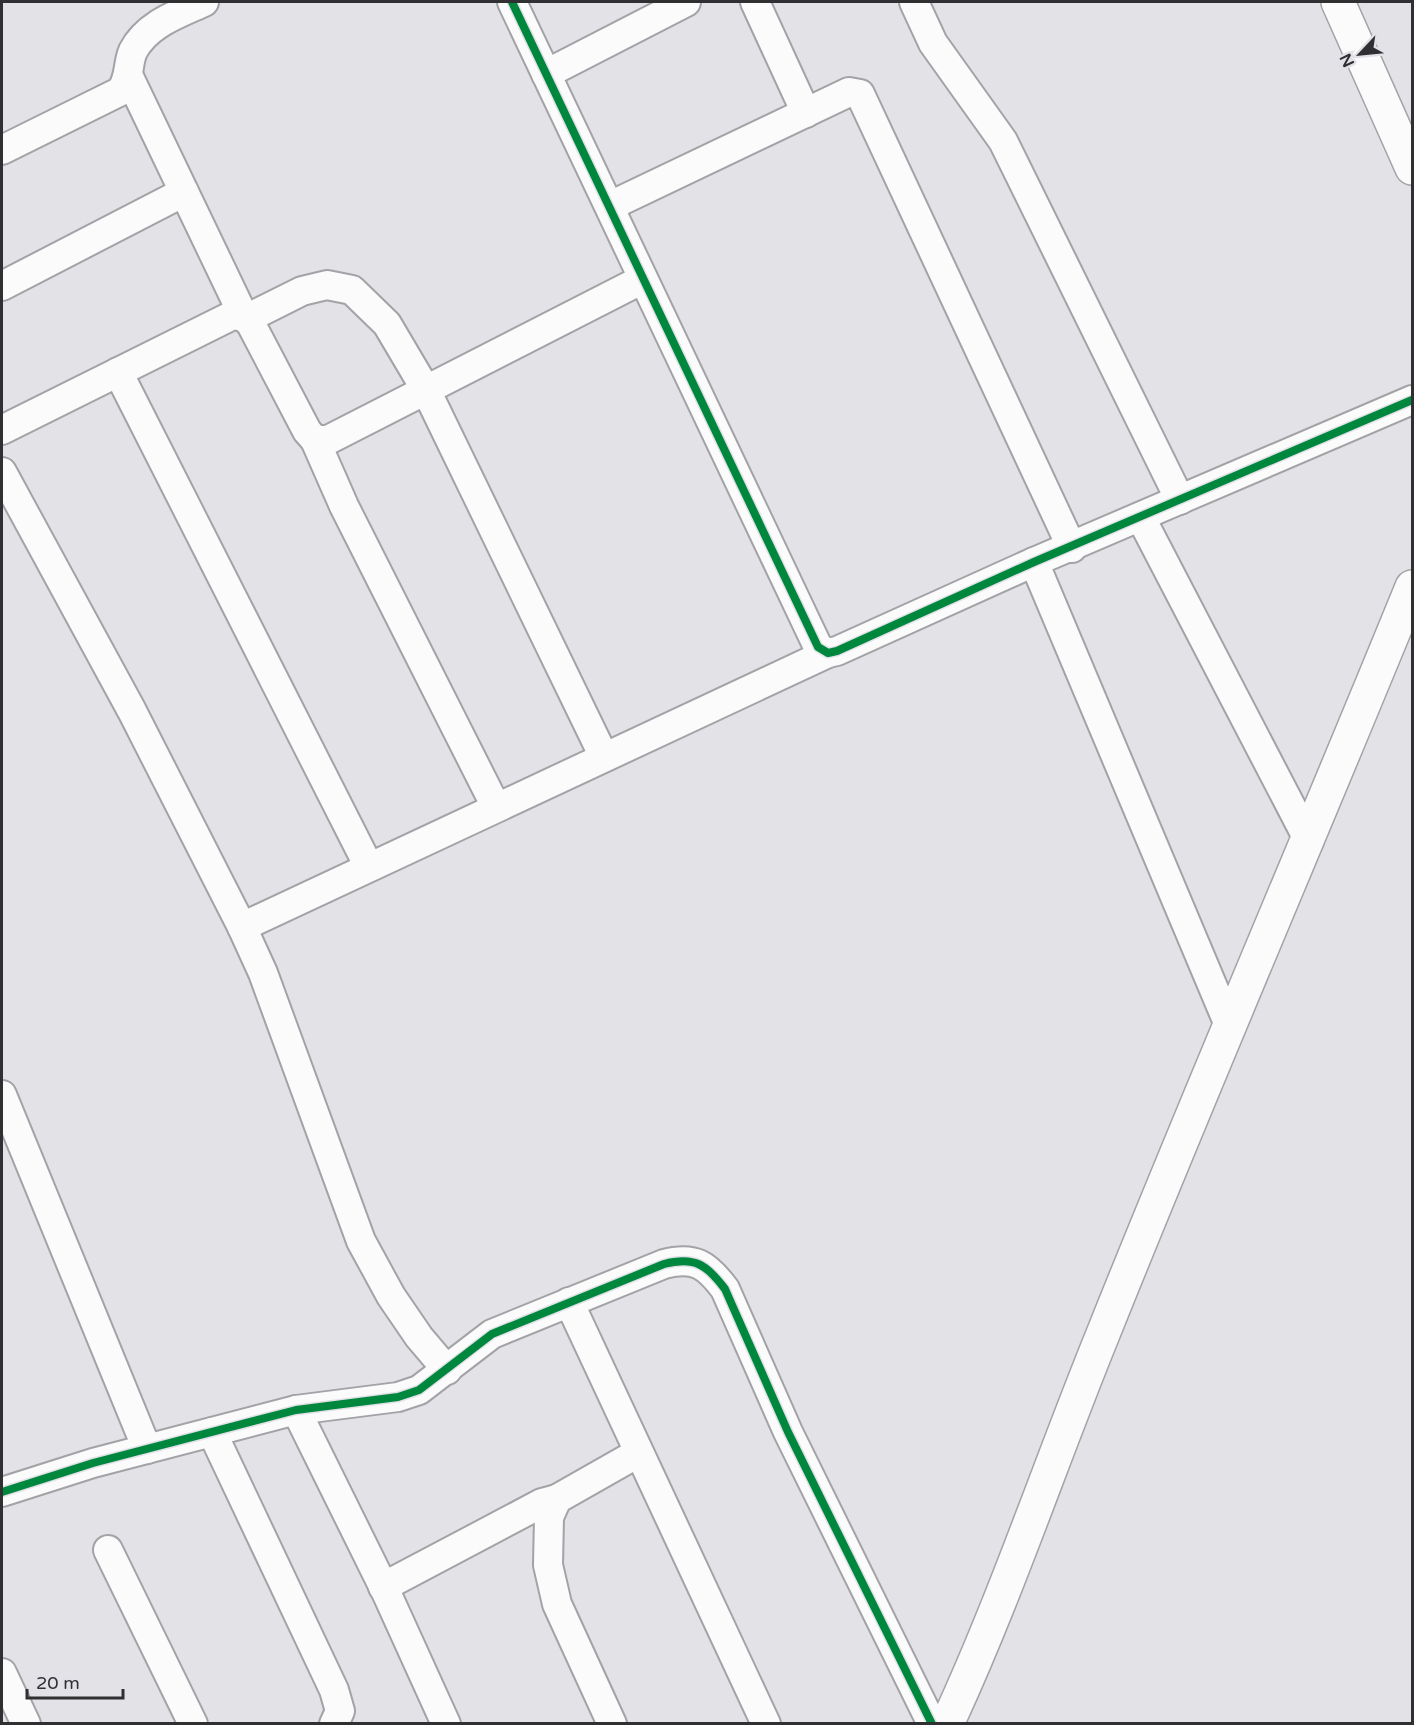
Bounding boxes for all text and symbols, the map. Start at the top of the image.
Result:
north arrow [1330,24,1390,84]
text: N [1336,50,1359,70]
scale bar [27,1662,123,1700]
text: 20 m [36,1672,80,1694]

